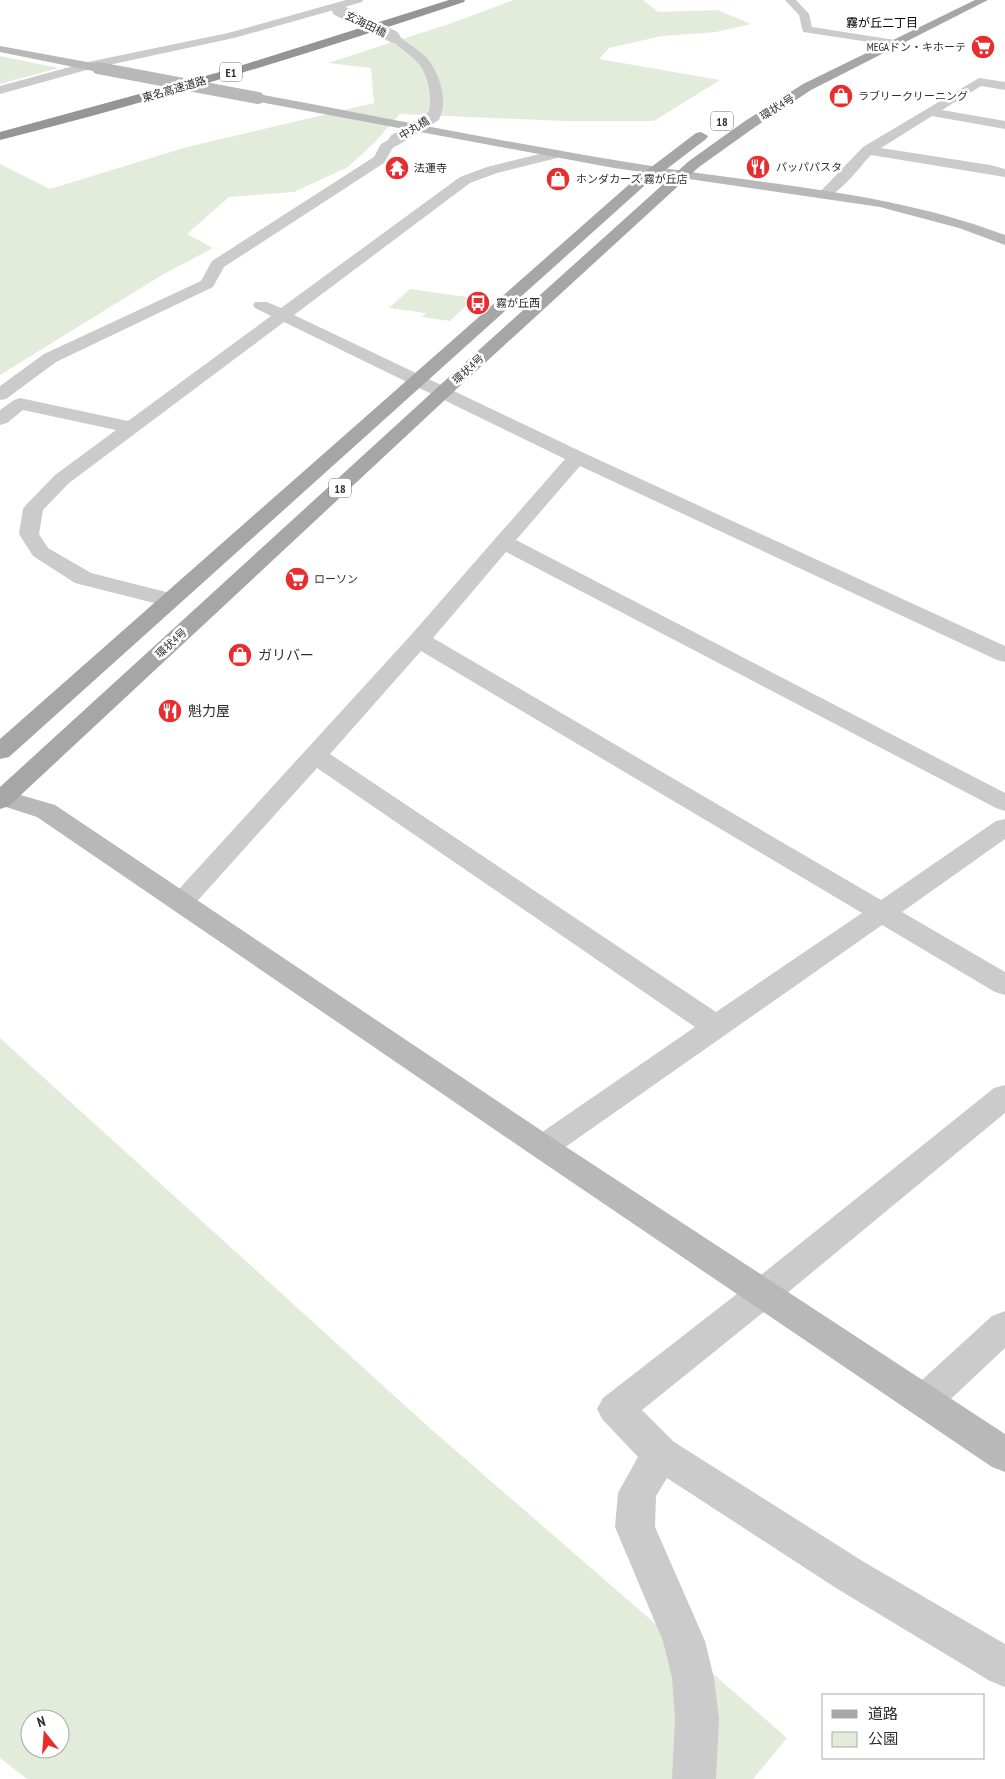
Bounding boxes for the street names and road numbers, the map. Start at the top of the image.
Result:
street label: 玄海田橋 [343,8,389,40]
road number: E1 [220,62,242,82]
street label: 東名高速道路 [140,73,208,105]
street label: 環状4号 [757,91,797,123]
road number: 18 [711,112,733,130]
street label: 中丸橋 [396,114,432,142]
street label: 環状4号 [449,351,487,387]
road number: 18 [329,478,351,498]
street label: 環状4号 [152,625,190,661]

